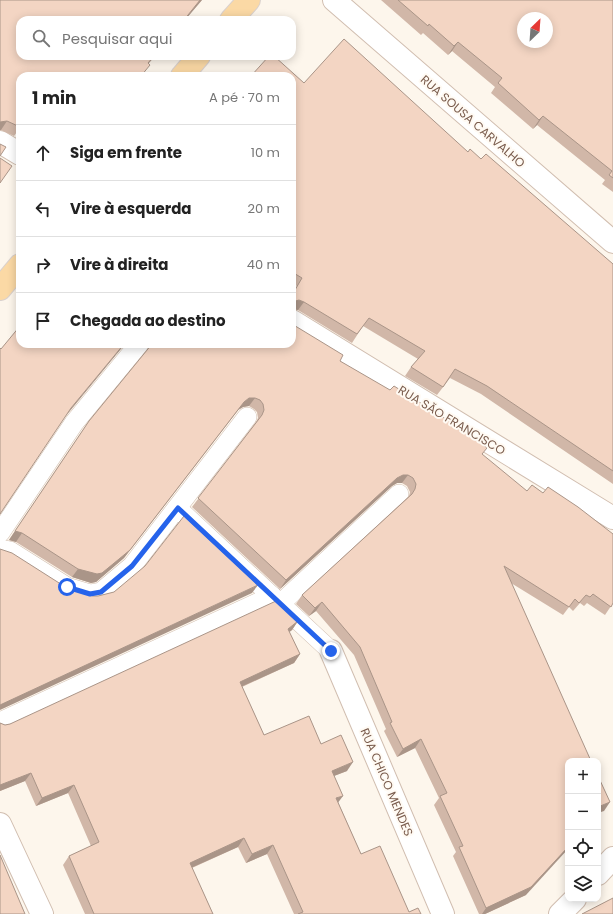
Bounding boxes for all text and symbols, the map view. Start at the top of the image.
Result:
north arrow [517,12,553,48]
search box [16,16,296,60]
icon: search [30,27,52,49]
text: Pesquisar aqui [62,28,172,49]
street label: RUA SOUSA CARVALHO [417,71,529,171]
text: 1 min [32,86,76,110]
text: A pé · 70 m [209,88,280,107]
icon: ahead [32,142,54,164]
text: Siga em frente [70,142,182,163]
text: 10 m [251,143,280,162]
icon: left [32,198,54,220]
text: Vire à esquerda [70,198,192,219]
text: 20 m [247,199,280,218]
icon: right [32,254,54,276]
text: Vire à direita [70,254,169,275]
text: 40 m [247,255,280,274]
icon: arrive [32,310,54,332]
text: Chegada ao destino [70,310,226,331]
street label: RUA SÃO FRANCISCO [395,381,509,459]
route start [58,578,76,596]
route end [322,642,340,660]
street label: RUA CHICO MENDES [357,725,417,839]
map controls [565,758,601,902]
button: + [565,758,601,794]
button: − [565,794,601,830]
button: locate [565,830,601,866]
button: layers [565,866,601,902]

